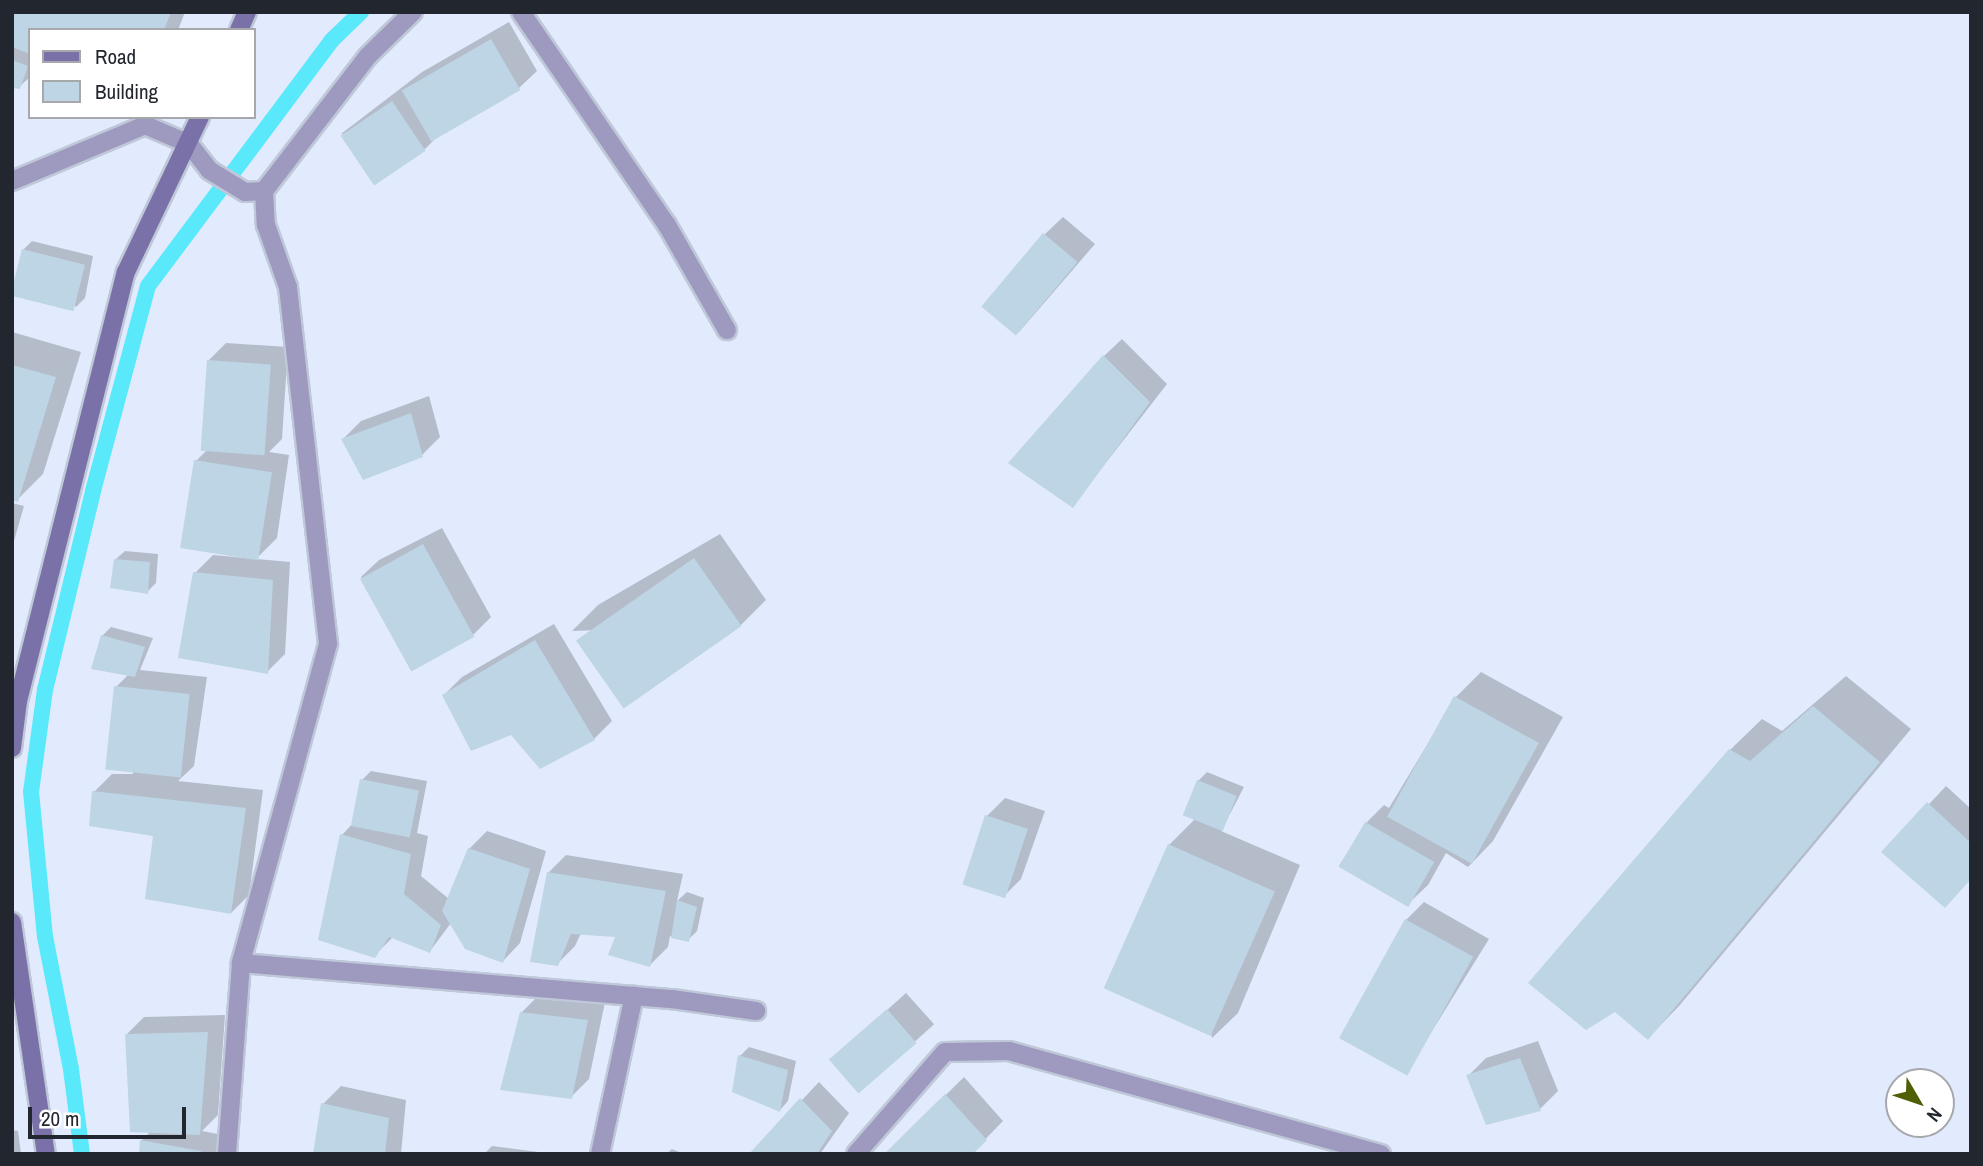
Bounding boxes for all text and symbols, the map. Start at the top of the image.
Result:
legend [28,28,256,119]
text: Road [95,42,136,71]
text: Building [95,77,158,106]
north arrow [1885,1068,1955,1138]
scale bar [32,1092,189,1136]
text: N [1921,1102,1948,1128]
text: 20 m [41,1104,79,1133]

